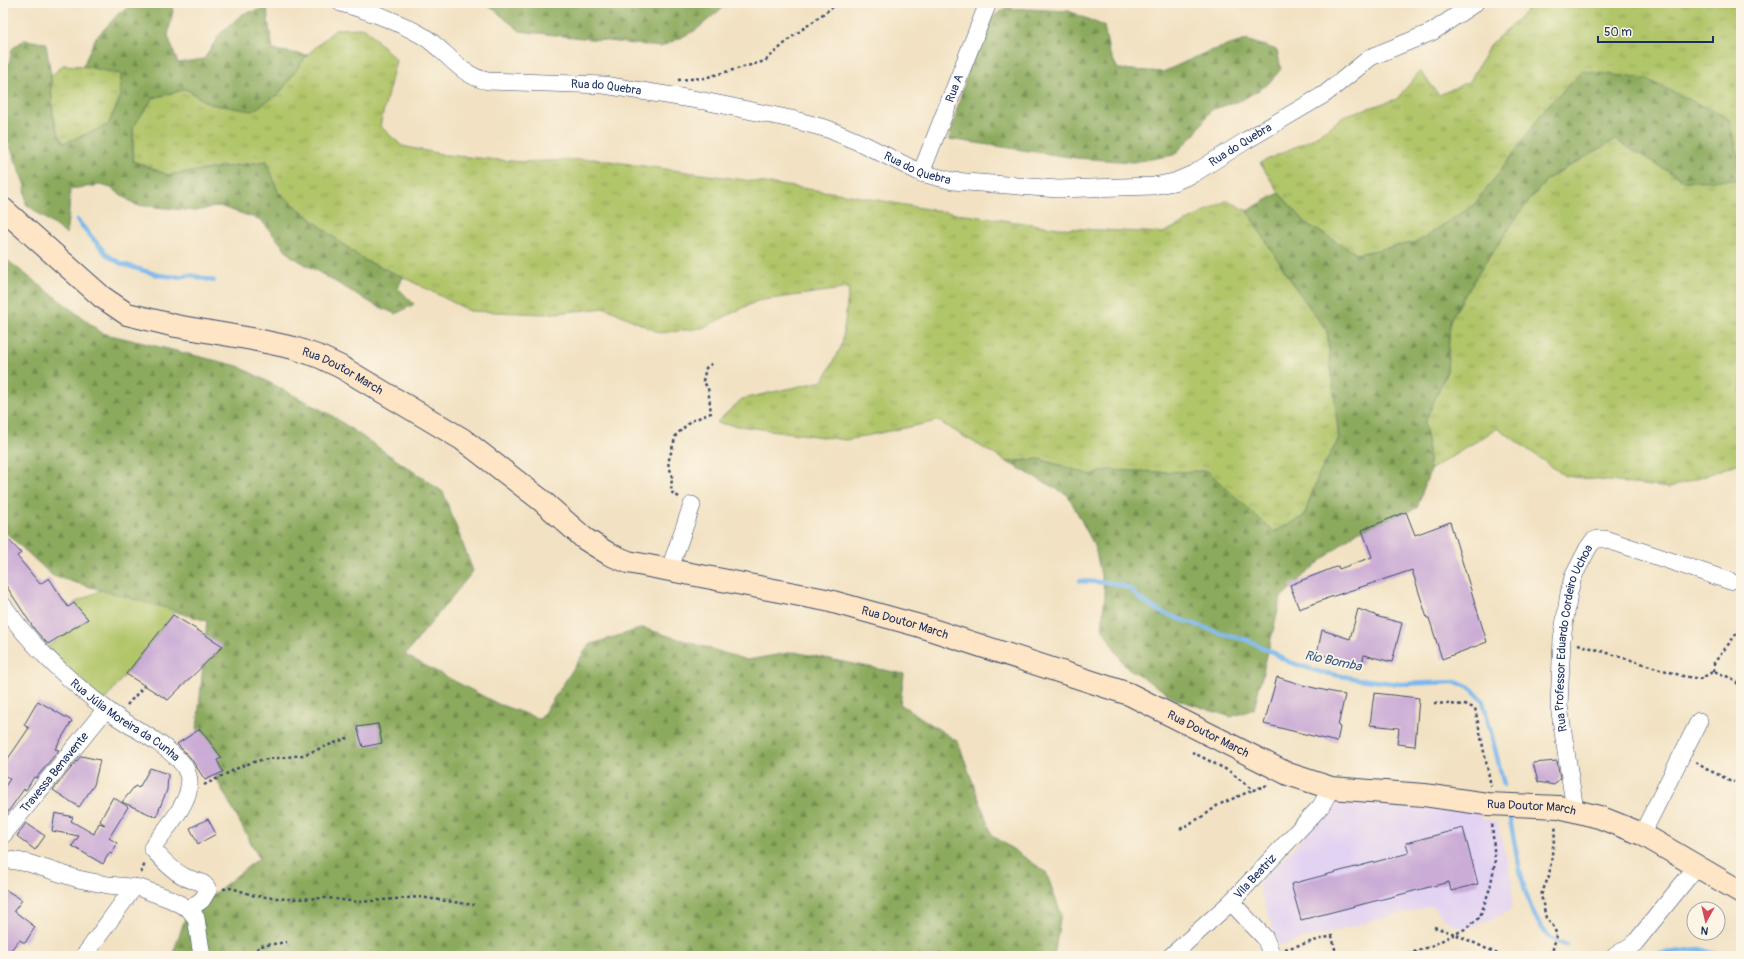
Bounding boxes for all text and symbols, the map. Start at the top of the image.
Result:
scale bar [1598,18,1713,44]
text: 50 m [1604,25,1632,40]
street label: Rua A [942,72,967,105]
street label: Rua do Quebra [571,76,643,98]
street label: Rua do Quebra [1206,119,1275,170]
street label: Rua do Quebra [881,148,953,188]
street label: Rua Doutor March [300,344,386,398]
street label: Rua Professor Eduardo Cordeiro Uchoa [1551,541,1596,733]
street label: Rua Doutor March [860,603,951,642]
water label: Rio Bomba [1303,647,1364,675]
street label: Rua Júlia Moreira da Cunha [67,676,184,765]
street label: Rua Doutor March [1165,707,1252,761]
street label: Travessa Benavente [17,729,92,816]
street label: Rua Doutor March [1486,796,1578,819]
street label: Vila Beatriz [1231,851,1280,902]
north arrow [1686,901,1726,941]
text: N [1700,923,1709,937]

